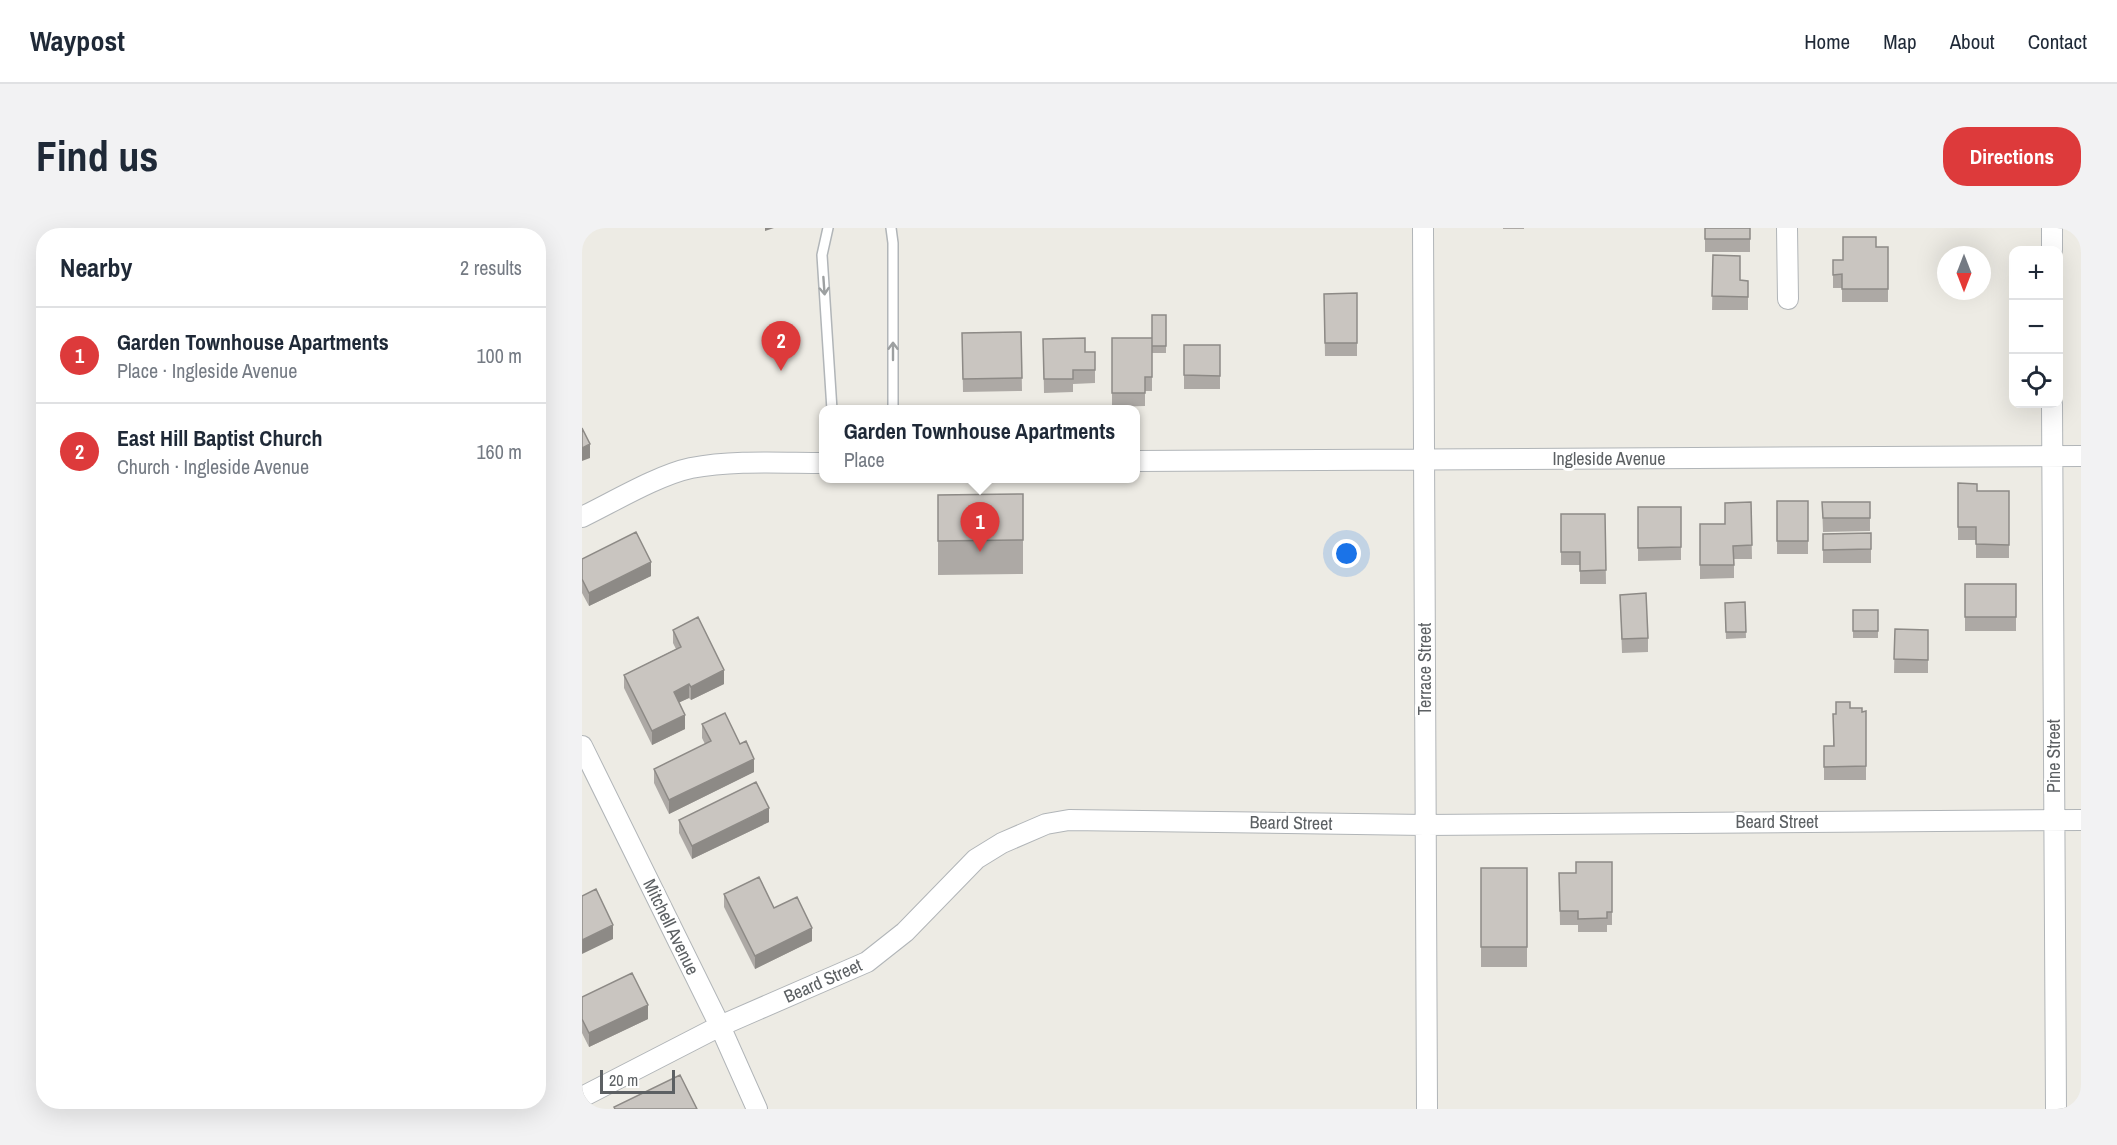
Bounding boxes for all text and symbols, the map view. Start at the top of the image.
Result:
text: Waypost [30,22,125,60]
text: Home [1804,27,1850,56]
text: Map [1883,27,1917,56]
text: About [1950,27,1995,56]
text: Contact [2028,27,2087,56]
button: Directions [1943,127,2081,186]
text: Find us [36,128,158,184]
north arrow [1937,246,1991,300]
map controls [2009,246,2063,408]
button: + [2009,246,2063,300]
text: Nearby [60,250,132,285]
text: 2 results [460,254,522,281]
one-way arrow [819,275,830,295]
button: − [2009,300,2063,354]
pin: 2 [762,322,800,371]
text: Garden Townhouse Apartments [117,327,389,357]
text: 1 [75,342,84,369]
text: 100 m [476,342,522,369]
one-way arrow [887,342,899,362]
button: locate [2009,354,2063,408]
text: Place · Ingleside Avenue [117,357,297,384]
popup [819,405,1140,483]
text: Garden Townhouse Apartments [844,416,1115,446]
text: East Hill Baptist Church [117,423,323,453]
text: 2 [75,438,84,465]
text: 160 m [476,438,522,465]
text: Place [844,446,885,473]
street label: Ingleside Avenue [1552,446,1666,471]
text: Church · Ingleside Avenue [117,453,309,480]
pin: 1 [960,502,1000,552]
your location [1332,539,1361,568]
street label: Terrace Street [1412,623,1437,715]
street label: Pine Street [2041,719,2066,793]
street label: Beard Street [1249,809,1333,836]
street label: Beard Street [1736,809,1818,834]
street label: Mitchell Avenue [637,875,705,979]
street label: Beard Street [780,952,866,1009]
scale bar [600,1067,675,1094]
text: 20 m [609,1069,638,1091]

